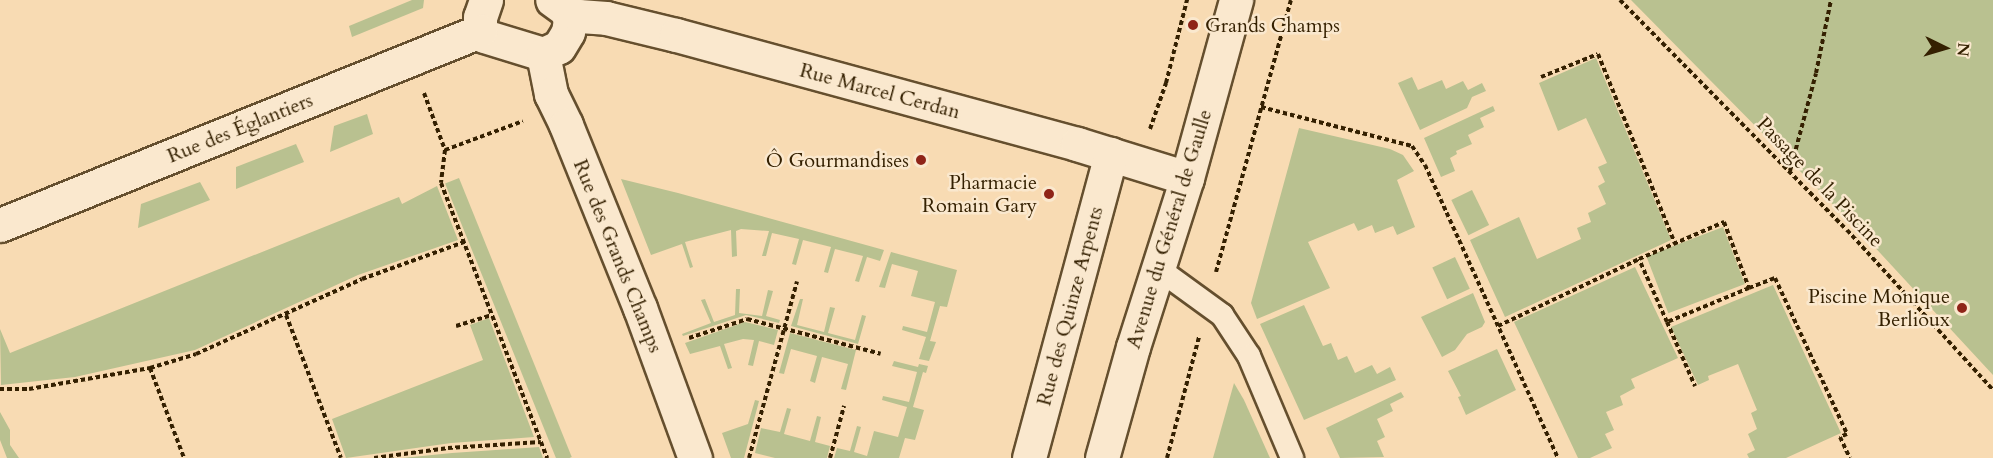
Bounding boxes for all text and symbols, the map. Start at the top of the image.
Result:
place label: Grands Champs [1205,13,1340,37]
marker: Grands Champs [1186,18,1200,32]
north arrow [1915,18,1975,78]
text: N [1951,42,1974,57]
street label: Rue Marcel Cerdan [797,58,963,124]
street label: Rue des Églantiers [164,88,316,168]
street label: Avenue du Général de Gaulle [1121,107,1217,351]
street label: Passage de la Piscine [1752,112,1888,252]
place label: Ô Gourmandises [766,148,909,172]
marker: Ô Gourmandises [914,153,928,167]
street label: Rue des Grands Champs [568,156,668,356]
place label: Pharmacie Romain Gary [922,170,1037,217]
marker: Pharmacie Romain Gary [1042,187,1056,201]
street label: Rue des Quinze Arpents [1032,204,1108,408]
place label: Piscine Monique Berlioux [1808,284,1950,331]
marker: Piscine Monique Berlioux [1955,301,1969,315]

